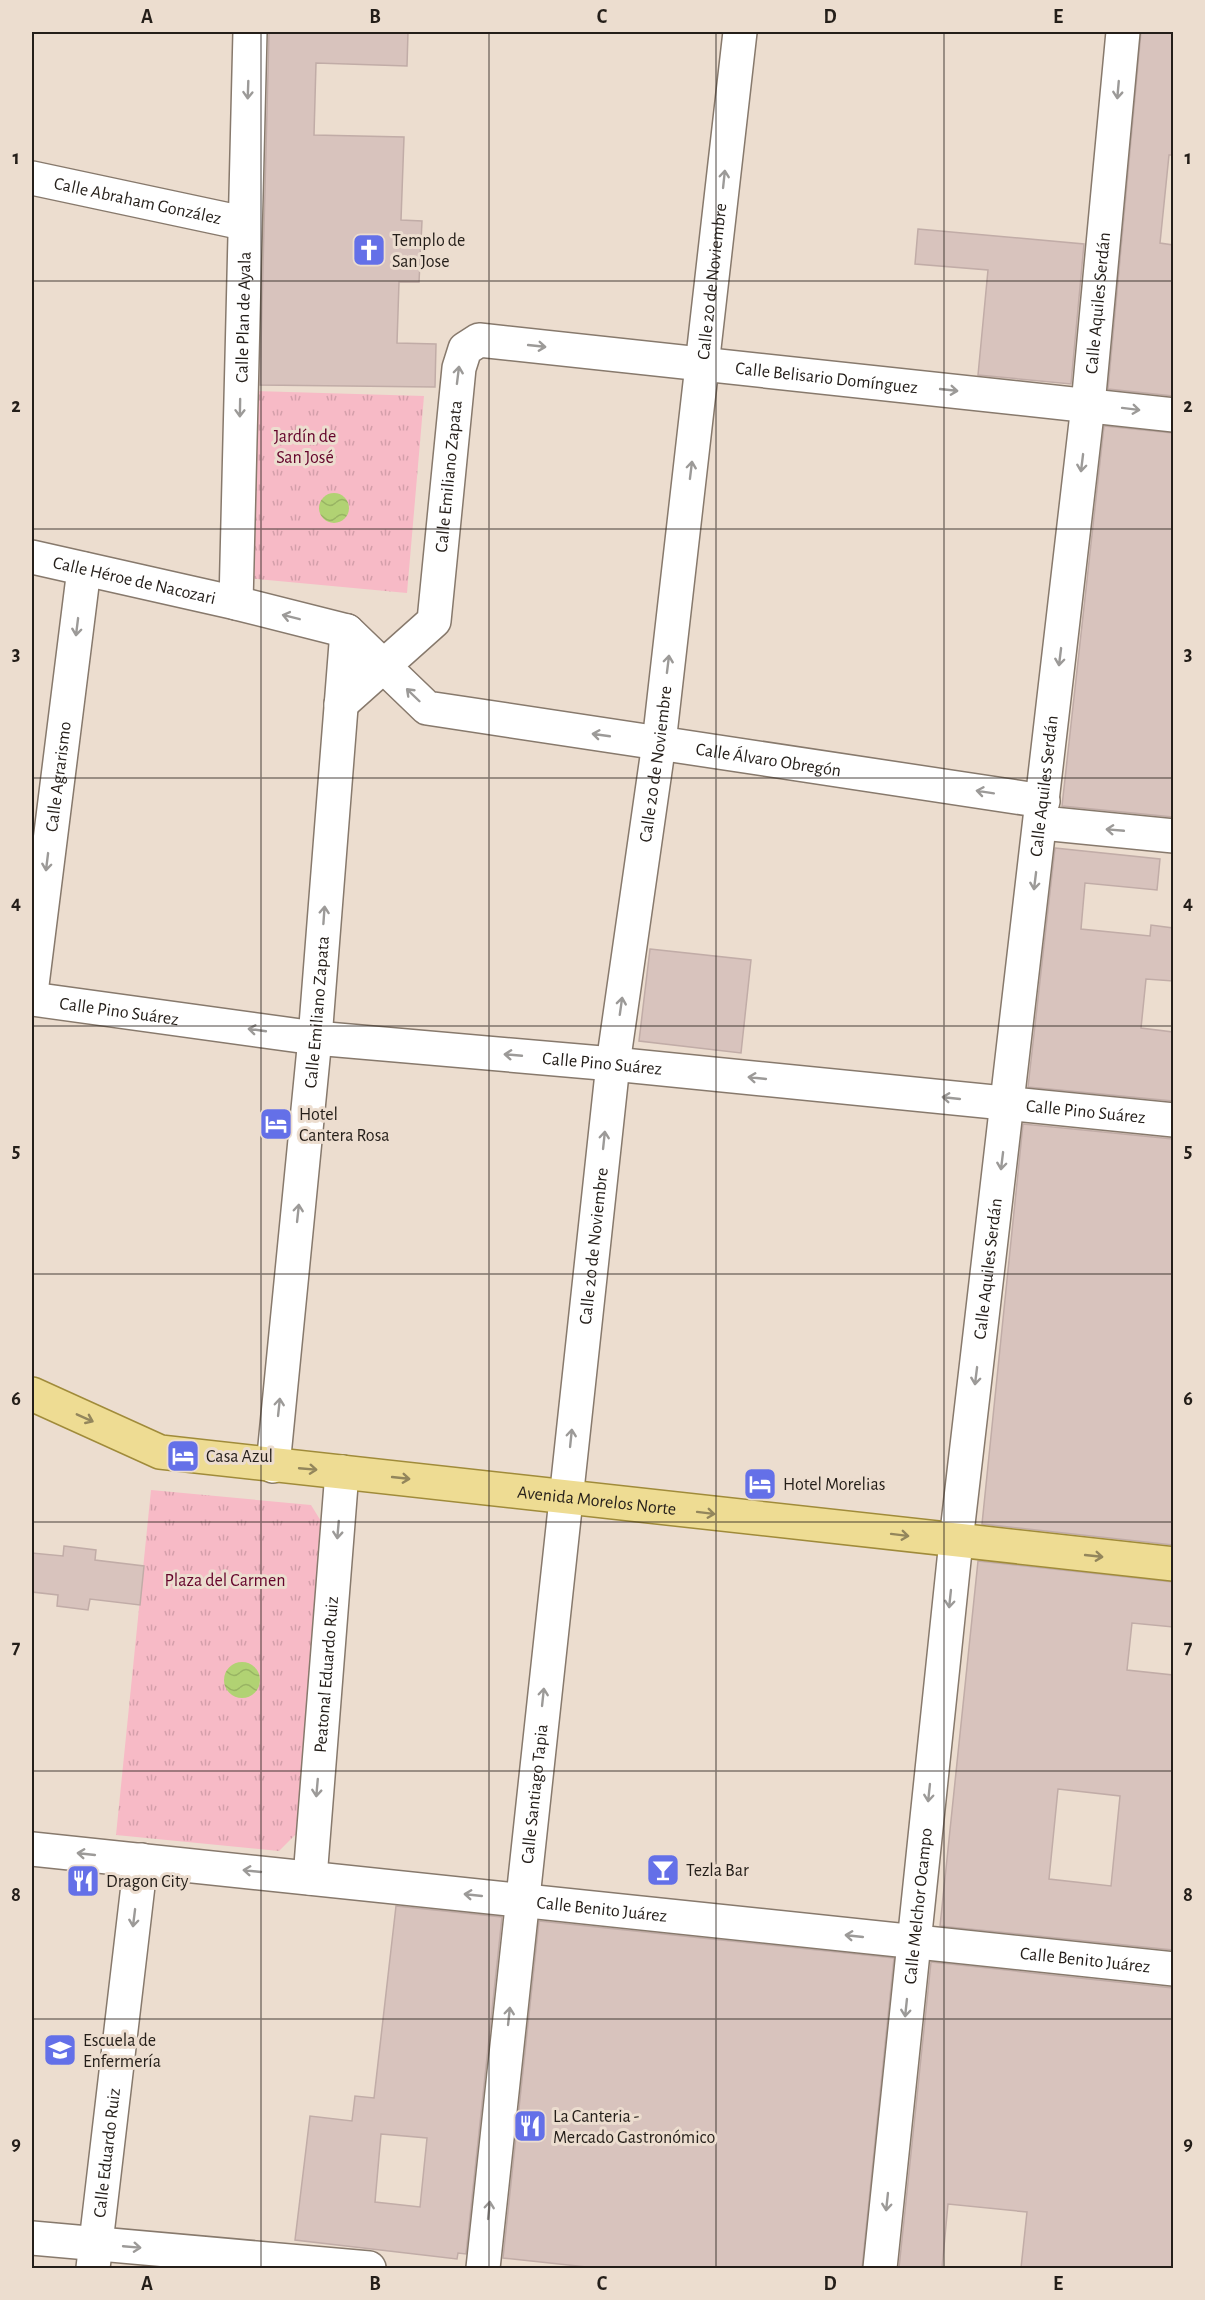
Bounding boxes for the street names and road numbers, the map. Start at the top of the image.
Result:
street label: Calle Abraham González [52,175,223,228]
street label: Calle 20 de Noviembre [695,202,730,361]
street label: Calle Aquiles Serdán [1083,232,1114,375]
street label: Calle Plan de Ayala [233,251,255,383]
street label: Calle Belisario Domínguez [734,360,919,397]
street label: Calle Emiliano Zapata [433,400,466,553]
street label: Calle Héroe de Nacozari [51,554,217,608]
street label: Calle 20 de Noviembre [637,685,675,844]
street label: Calle Aquiles Serdán [1028,715,1062,858]
street label: Calle Agrarismo [43,720,75,833]
street label: Calle Álvaro Obregón [694,741,842,780]
street label: Calle Emiliano Zapata [302,935,333,1089]
street label: Calle Pino Suárez [58,995,180,1029]
street label: Calle Pino Suárez [542,1050,663,1079]
street label: Calle Pino Suárez [1025,1097,1146,1127]
street label: Calle 20 de Noviembre [577,1167,612,1325]
street label: Calle Aquiles Serdán [971,1197,1006,1341]
street label: Avenida Morelos Norte [516,1484,677,1519]
street label: Peatonal Eduardo Ruiz [312,1596,342,1754]
street label: Calle Santiago Tapia [519,1723,552,1865]
street label: Calle Melchor Ocampo [902,1827,936,1985]
street label: Calle Benito Juárez [536,1894,668,1926]
street label: Calle Benito Juárez [1019,1945,1151,1976]
street label: Calle Eduardo Ruiz [91,2087,124,2219]

